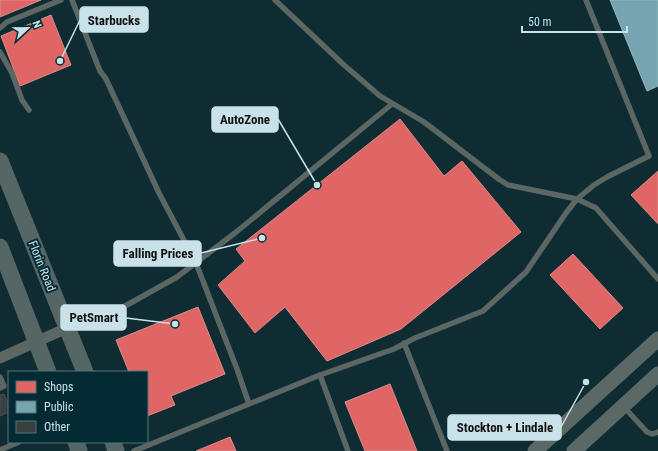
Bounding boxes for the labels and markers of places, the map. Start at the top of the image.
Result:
callout: Starbucks [80,7,148,32]
callout: AutoZone [212,107,278,132]
callout: Falling Prices [114,241,201,266]
callout: PetSmart [61,305,126,330]
callout: Stockton + Lindale [448,415,561,440]

